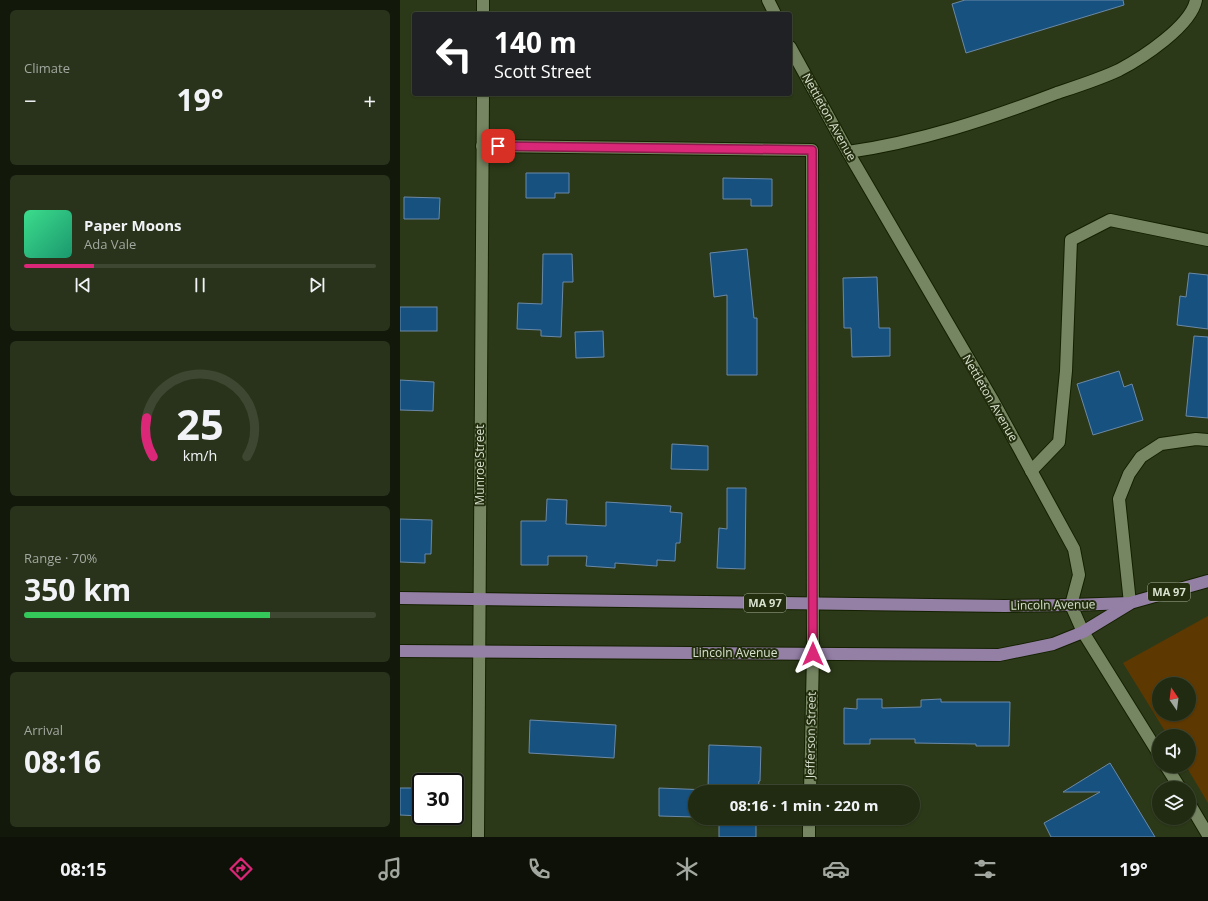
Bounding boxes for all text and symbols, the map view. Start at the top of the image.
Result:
text: 140 m [494,23,577,61]
icon: left [428,28,480,80]
text: Climate [24,59,70,77]
text: Scott Street [494,59,591,83]
street label: Nettleton Avenue [798,70,861,164]
text: 19° [176,79,224,120]
text: − [24,85,37,115]
text: + [363,85,376,115]
pin [481,129,515,163]
icon: arrive [487,135,509,157]
text: Paper Moons [84,215,182,235]
text: Ada Vale [84,235,136,253]
icon: previous [72,274,94,296]
icon: pause [189,274,211,296]
icon: next [306,274,328,296]
street label: Nettleton Avenue [959,351,1022,445]
text: 25 [176,395,224,451]
street label: Munroe Street [471,424,488,506]
text: km/h [183,445,217,464]
text: Range · 70% [24,549,97,567]
text: 350 km [24,569,131,610]
road number: MA 97 [1148,583,1190,601]
road number: MA 97 [744,594,786,612]
street label: Lincoln Avenue [1010,595,1096,614]
position arrow [792,633,834,675]
street label: Lincoln Avenue [693,644,778,661]
north arrow [1152,677,1196,721]
map controls [1152,677,1196,825]
street label: Jefferson Street [801,692,820,779]
text: Arrival [24,721,63,739]
button: sound [1152,729,1196,773]
text: 08:16 [24,741,101,782]
speed limit sign: 30 [412,773,464,825]
button: layers [1152,781,1196,825]
text: 08:16 · 1 min · 220 m [730,795,878,815]
icon: directions [227,855,255,883]
icon: music [376,855,404,883]
icon: phone [525,855,553,883]
icon: climate [673,855,701,883]
icon: car [822,855,850,883]
icon: filters [971,855,999,883]
text: 08:15 [60,857,107,881]
text: 19° [1119,857,1148,881]

